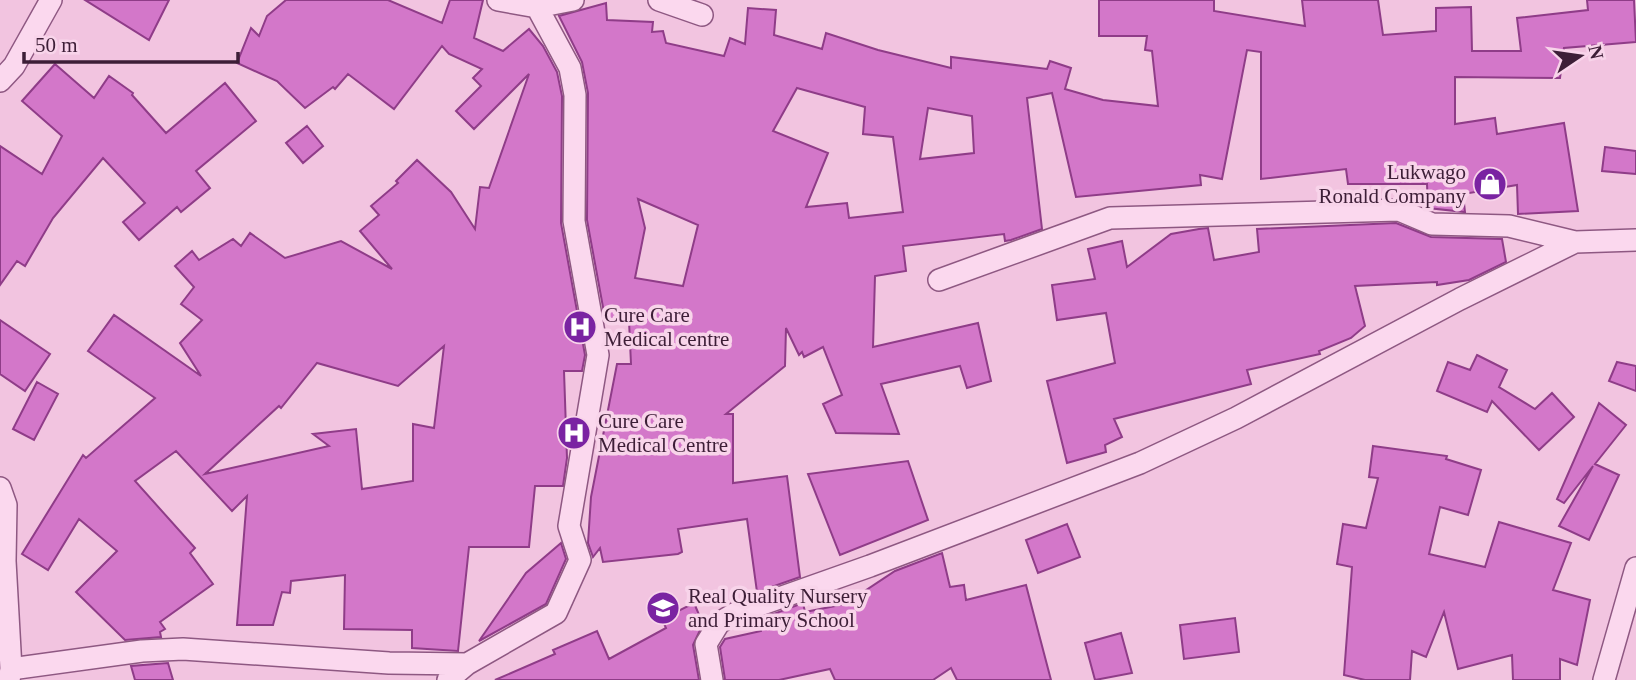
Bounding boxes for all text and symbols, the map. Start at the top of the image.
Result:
scale bar [24,21,238,65]
north arrow [1545,21,1615,91]
text: 50 m [35,33,78,57]
text: N [1584,43,1608,62]
place label: Lukwago Ronald Company [1318,160,1466,208]
shop icon: Lukwago Ronald Company [1471,165,1509,203]
place label: Cure Care Medical centre [604,303,729,351]
hospital icon: Cure Care Medical centre [561,308,599,346]
place label: Cure Care Medical Centre [598,409,728,457]
hospital icon: Cure Care Medical Centre [555,414,593,452]
place label: Real Quality Nursery and Primary School [688,584,868,632]
school or university icon: Real Quality Nursery and Primary School [644,589,682,627]

